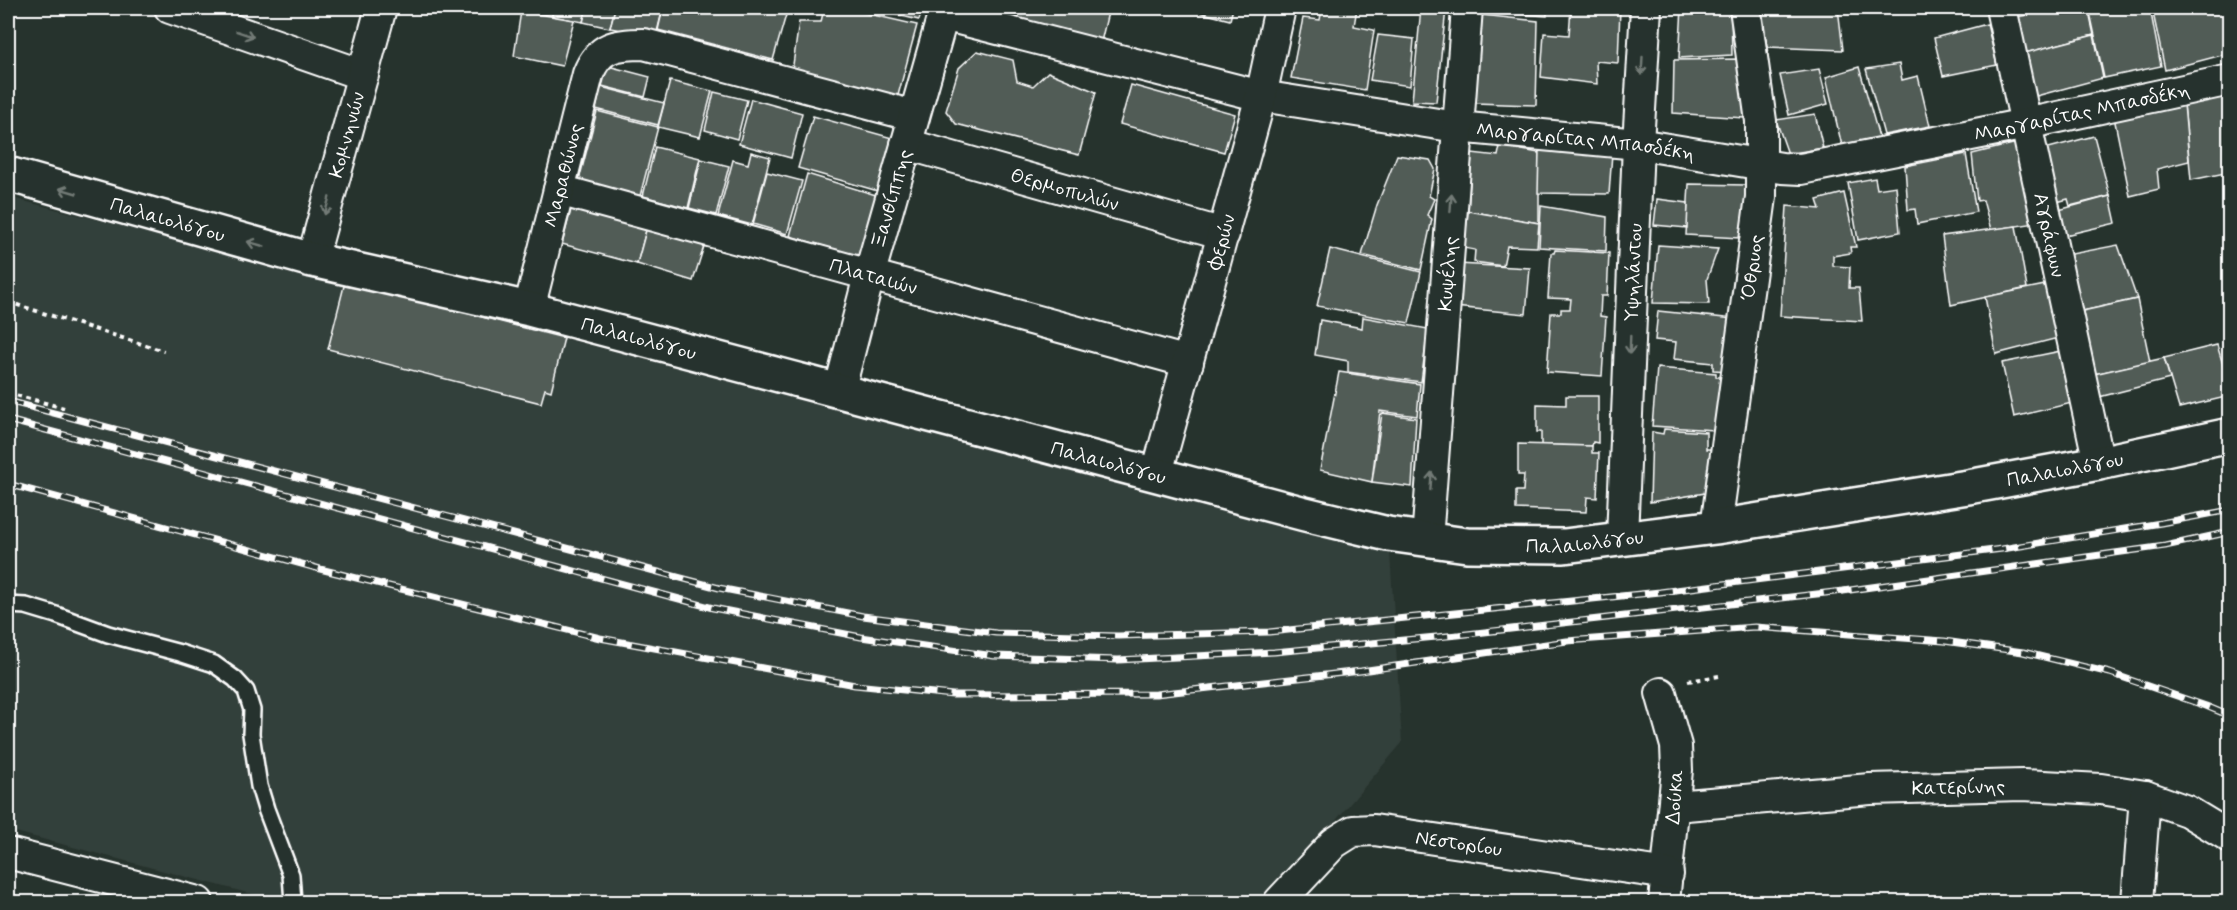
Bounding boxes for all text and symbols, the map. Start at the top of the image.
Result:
one-way arrow [235,29,254,40]
one-way arrow [1637,55,1648,75]
street label: Μαργαρίτας Μπασδέκη [1972,77,2192,149]
street label: Κομνηνών [323,89,372,181]
street label: Μαργαρίτας Μπασδέκη [1475,117,1697,168]
street label: Μαραθώνος [538,120,590,230]
street label: Ξανθίππης [865,146,919,252]
street label: Θερμοπυλών [1007,162,1122,219]
one-way arrow [59,185,78,196]
street label: Αγράφων [2026,190,2071,280]
street label: Παλαιολόγου [107,192,228,250]
one-way arrow [1446,194,1457,214]
one-way arrow [321,196,332,215]
street label: Φερών [1201,211,1243,274]
street label: Υψηλάντου [1619,223,1650,322]
street label: Όθρυος [1735,233,1771,302]
street label: Κυψέλης [1432,235,1465,312]
one-way arrow [247,238,266,249]
street label: Πλαταιών [826,253,920,302]
street label: Παλαιολόγου [578,311,699,368]
one-way arrow [1624,334,1635,354]
street label: Παλαιολόγου [1048,435,1169,492]
street label: Παλαιολόγου [2005,446,2126,495]
one-way arrow [1426,472,1437,492]
street label: Παλαιολόγου [1526,524,1645,561]
street label: Δούκα [1660,769,1691,825]
street label: Κατερίνης [1911,773,2006,803]
street label: Νεστορίου [1414,824,1504,864]

